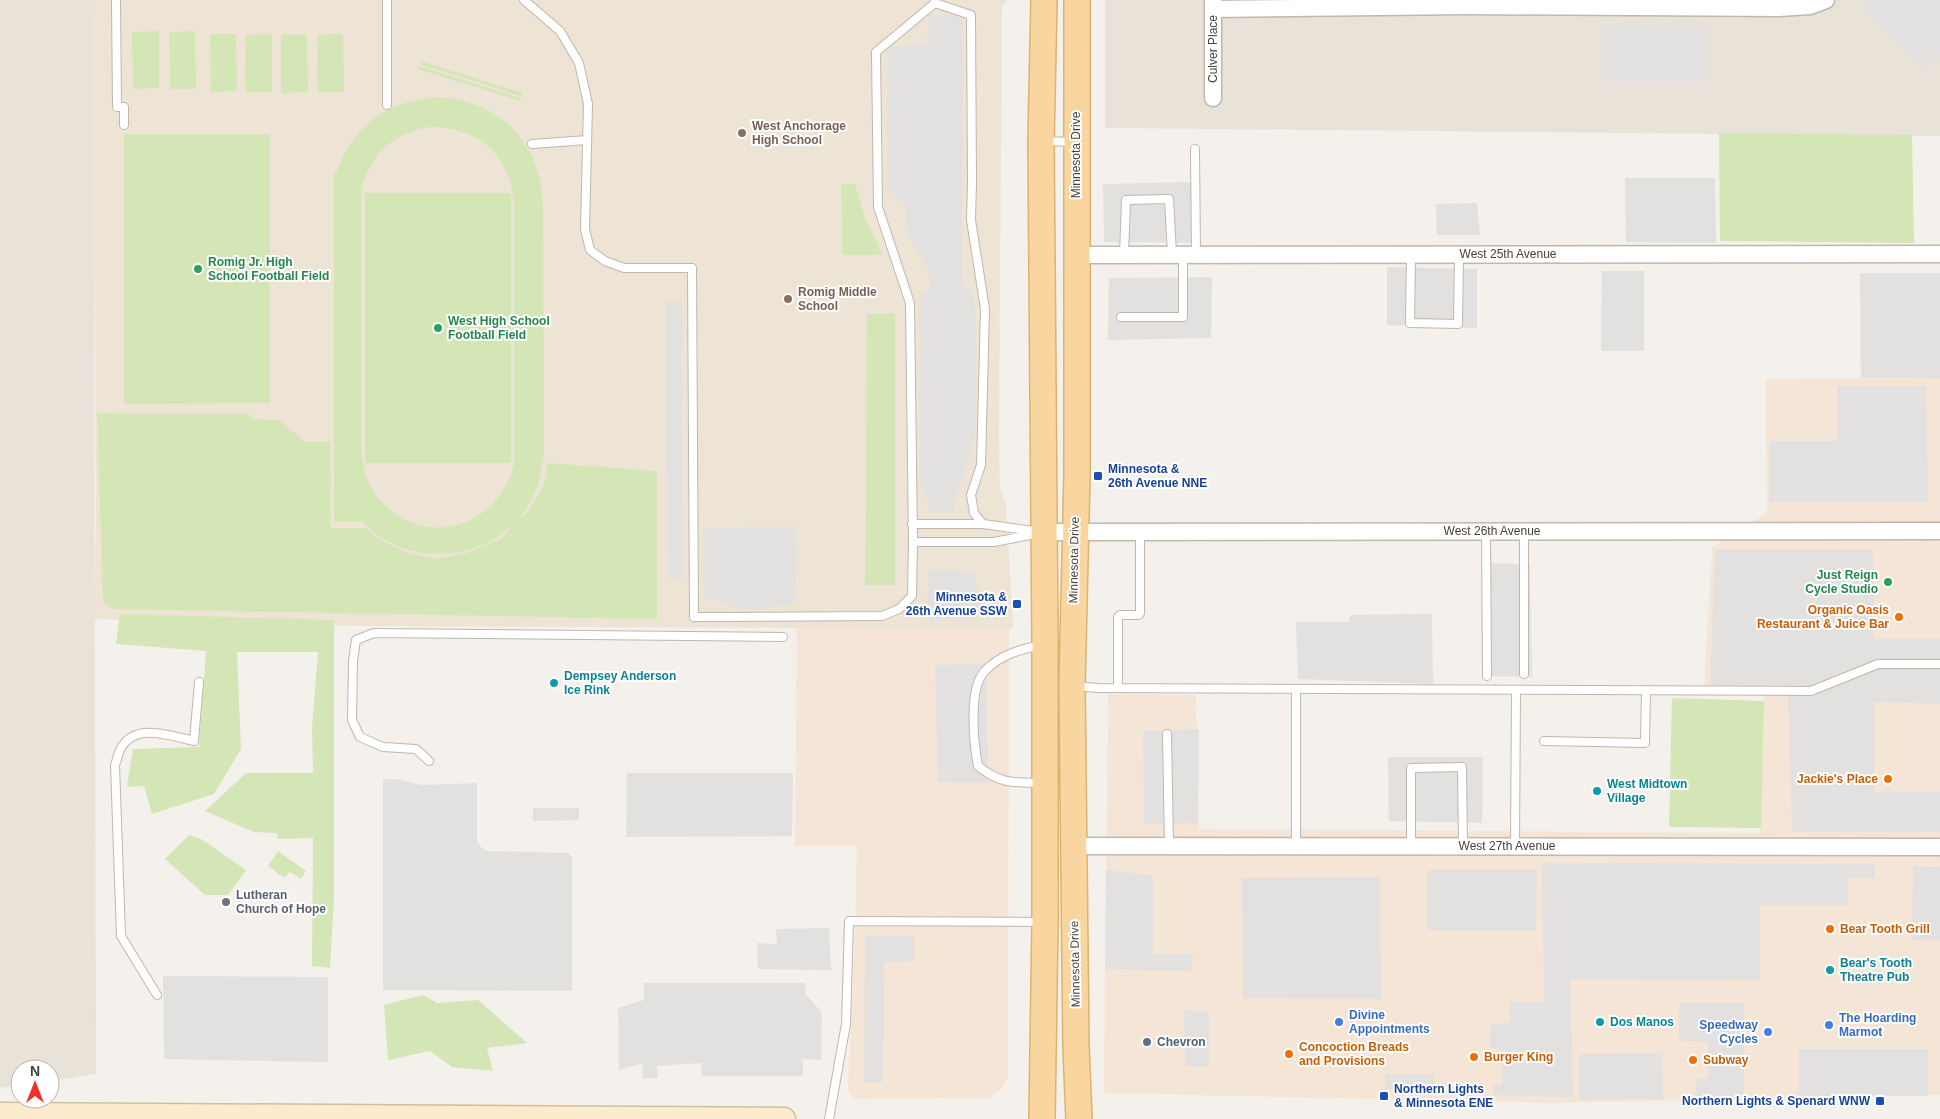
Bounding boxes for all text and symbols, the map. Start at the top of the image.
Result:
street label: Culver Place [1206,15,1220,83]
street label: Minnesota Drive [1069,111,1083,198]
place label: West Anchorage High School [752,119,846,147]
marker: West Anchorage High School [736,127,748,139]
street label: West 25th Avenue [1460,247,1557,261]
place label: Romig Jr. High School Football Field [208,255,329,283]
marker: Romig Jr. High School Football Field [192,263,204,275]
place label: Romig Middle School [798,285,877,313]
marker: Romig Middle School [782,293,794,305]
place label: West High School Football Field [448,314,550,342]
marker: West High School Football Field [432,322,444,334]
place label: Minnesota & 26th Avenue NNE [1108,462,1207,490]
marker: Minnesota & 26th Avenue NNE [1092,470,1104,482]
street label: Minnesota Drive [1066,516,1082,603]
street label: West 26th Avenue [1444,524,1541,538]
place label: Just Reign Cycle Studio [1805,568,1878,596]
marker: Just Reign Cycle Studio [1882,576,1894,588]
place label: Minnesota & 26th Avenue SSW [906,590,1008,618]
marker: Minnesota & 26th Avenue SSW [1011,598,1023,610]
place label: Organic Oasis Restaurant & Juice Bar [1757,603,1889,631]
marker: Organic Oasis Restaurant & Juice Bar [1893,611,1905,623]
place label: Dempsey Anderson Ice Rink [564,669,676,697]
marker: Dempsey Anderson Ice Rink [548,677,560,689]
place label: Jackie's Place [1797,772,1878,786]
marker: Jackie's Place [1882,773,1894,785]
place label: West Midtown Village [1607,777,1687,805]
marker: West Midtown Village [1591,785,1603,797]
street label: West 27th Avenue [1459,839,1556,853]
place label: Lutheran Church of Hope [236,888,326,916]
marker: Lutheran Church of Hope [220,896,232,908]
street label: Minnesota Drive [1067,920,1083,1007]
place label: Bear Tooth Grill [1840,922,1930,936]
marker: Bear Tooth Grill [1824,923,1836,935]
place label: Bear's Tooth Theatre Pub [1840,956,1912,984]
marker: Bear's Tooth Theatre Pub [1824,964,1836,976]
place label: Divine Appointments [1349,1008,1430,1036]
place label: The Hoarding Marmot [1839,1011,1916,1039]
place label: Dos Manos [1610,1015,1674,1029]
marker: Divine Appointments [1333,1016,1345,1028]
marker: Dos Manos [1594,1016,1606,1028]
place label: Speedway Cycles [1699,1018,1758,1046]
marker: The Hoarding Marmot [1823,1019,1835,1031]
marker: Speedway Cycles [1762,1026,1774,1038]
place label: Chevron [1157,1035,1206,1049]
marker: Chevron [1141,1036,1153,1048]
place label: Concoction Breads and Provisions [1299,1040,1409,1068]
marker: Concoction Breads and Provisions [1283,1048,1295,1060]
place label: Burger King [1484,1050,1553,1064]
marker: Burger King [1468,1051,1480,1063]
place label: Subway [1703,1053,1749,1067]
marker: Subway [1687,1054,1699,1066]
north arrow [10,1059,60,1109]
text: N [30,1063,40,1079]
place label: Northern Lights & Minnesota ENE [1394,1082,1493,1110]
marker: Northern Lights & Minnesota ENE [1378,1090,1390,1102]
place label: Northern Lights & Spenard WNW [1682,1094,1871,1108]
marker: Northern Lights & Spenard WNW [1874,1095,1886,1107]

